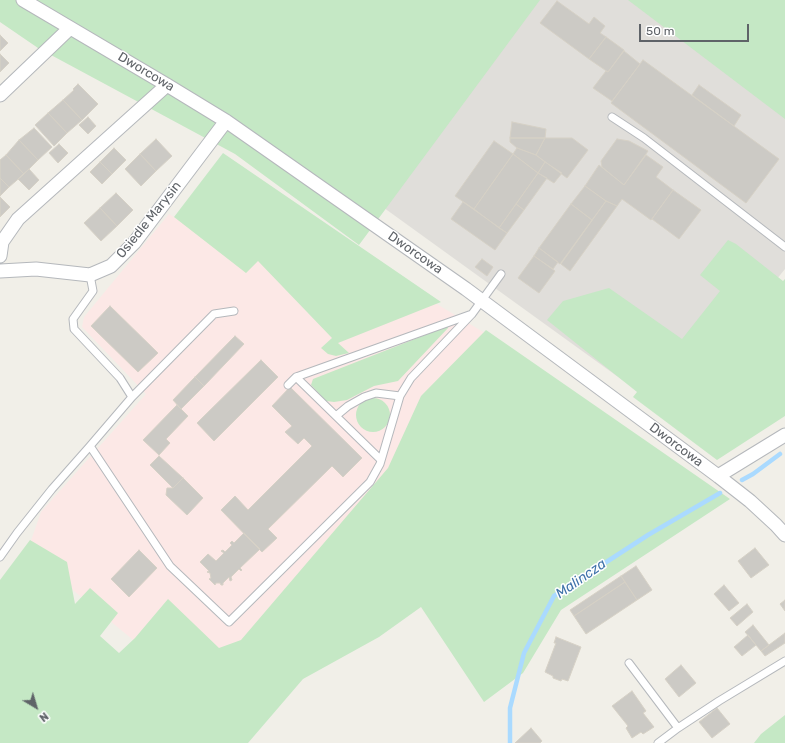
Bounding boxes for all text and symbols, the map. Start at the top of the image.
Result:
scale bar [641,16,751,42]
text: 50 m [646,24,674,38]
street label: Dworcowa [115,49,177,95]
street label: Osiedle Marysin [113,178,185,262]
street label: Dworcowa [385,228,445,278]
street label: Dworcowa [646,420,706,470]
water label: Malincza [553,556,609,602]
north arrow [16,687,56,727]
text: N [37,709,51,724]

